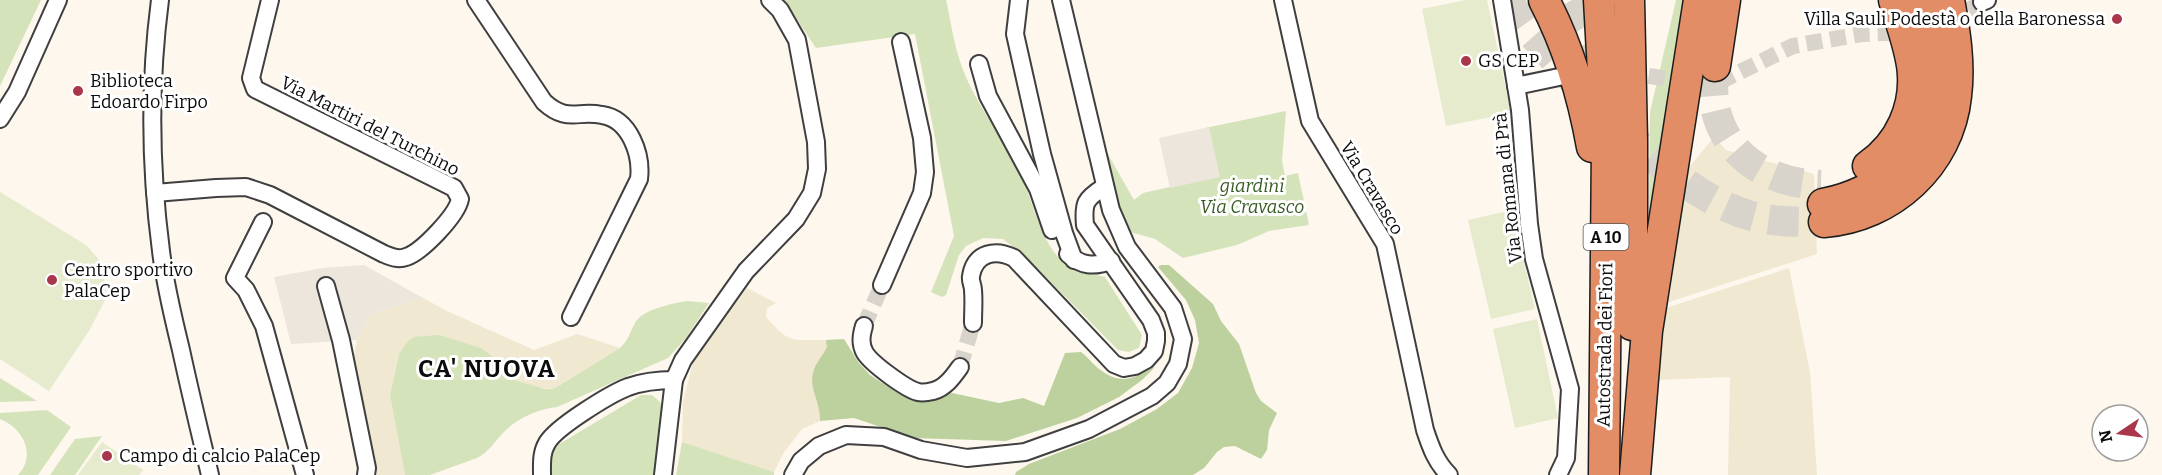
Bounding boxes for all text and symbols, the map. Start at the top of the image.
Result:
place label: Villa Sauli Podestà o della Baronessa [1804,8,2105,30]
marker: Villa Sauli Podestà o della Baronessa [2110,12,2124,26]
place label: GS CEP [1478,50,1539,72]
marker: GS CEP [1459,54,1473,68]
place label: Biblioteca Edoardo Firpo [90,70,208,113]
street label: Via Martiri del Turchino [277,71,463,181]
marker: Biblioteca Edoardo Firpo [71,84,85,98]
street label: Via Romana di Prà [1489,111,1527,264]
street label: Via Cravasco [1336,137,1408,239]
park label: giardini Via Cravasco [1200,175,1304,218]
road number: A 10 [1584,224,1628,250]
place label: Centro sportivo PalaCep [64,259,193,302]
street label: Autostrada dei Fiori [1593,263,1617,427]
marker: Centro sportivo PalaCep [45,273,59,287]
district label: CA' NUOVA [418,355,556,383]
north arrow [2090,403,2150,463]
text: N [2095,428,2117,444]
place label: Campo di calcio PalaCep [119,445,320,467]
marker: Campo di calcio PalaCep [100,449,114,463]

